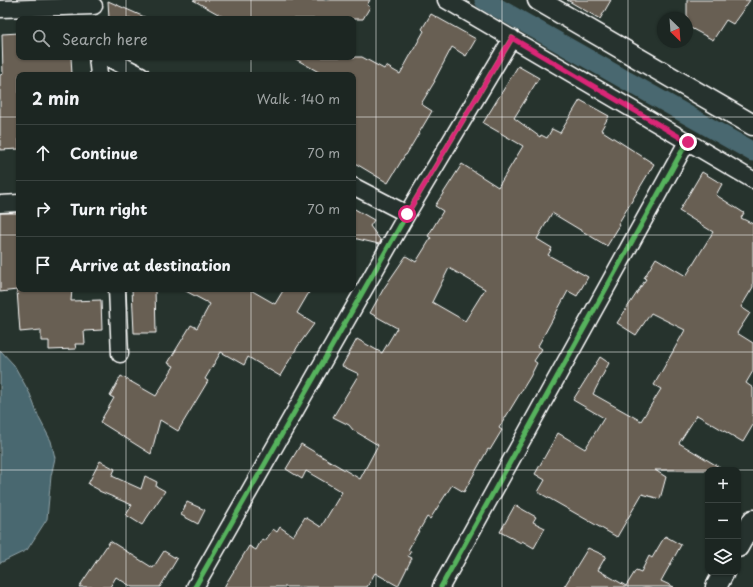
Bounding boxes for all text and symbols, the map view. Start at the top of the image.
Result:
north arrow [657,12,693,48]
search box [16,16,356,60]
icon: search [30,27,52,49]
text: Search here [62,27,148,50]
text: 2 min [32,85,79,111]
text: Walk · 140 m [257,89,340,108]
route end [679,133,697,151]
text: Continue [70,141,138,164]
icon: ahead [32,142,54,164]
text: 70 m [307,143,340,162]
text: Turn right [70,197,147,220]
icon: right [32,198,54,220]
text: 70 m [307,199,340,218]
route start [398,205,416,223]
text: Arrive at destination [70,253,231,276]
icon: arrive [32,254,54,276]
map controls [705,467,741,575]
button: + [705,467,741,503]
button: − [705,503,741,539]
button: layers [705,539,741,575]

